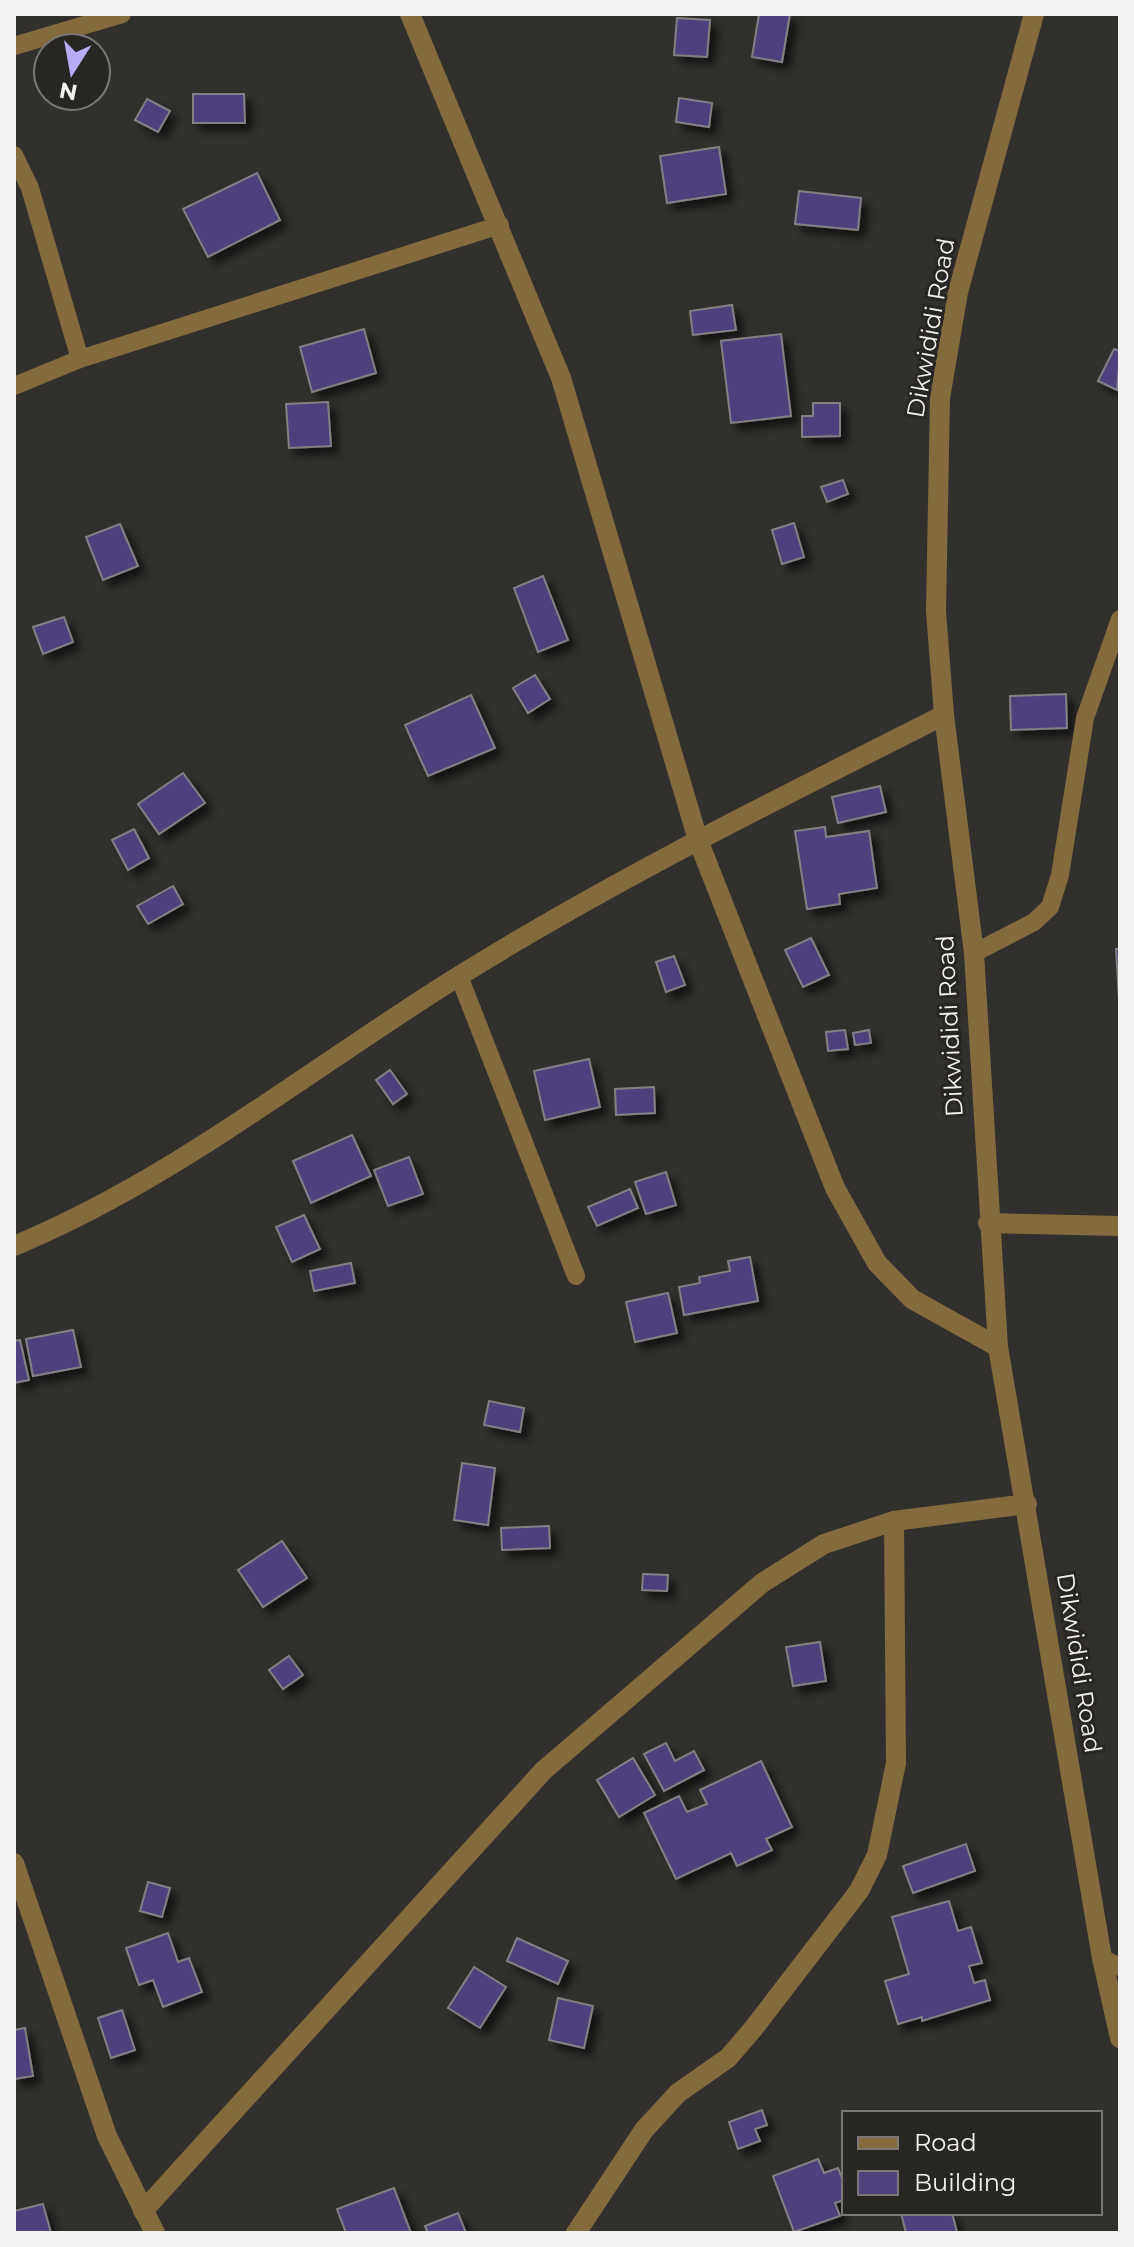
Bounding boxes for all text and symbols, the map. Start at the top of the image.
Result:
north arrow [32,32,112,112]
text: N [57,76,80,106]
street label: Dikwididi Road [900,236,961,420]
street label: Dikwididi Road [930,934,969,1118]
street label: Dikwididi Road [1051,1571,1108,1755]
legend [842,2111,1102,2215]
text: Road [914,2128,977,2157]
text: Building [914,2168,1017,2197]

